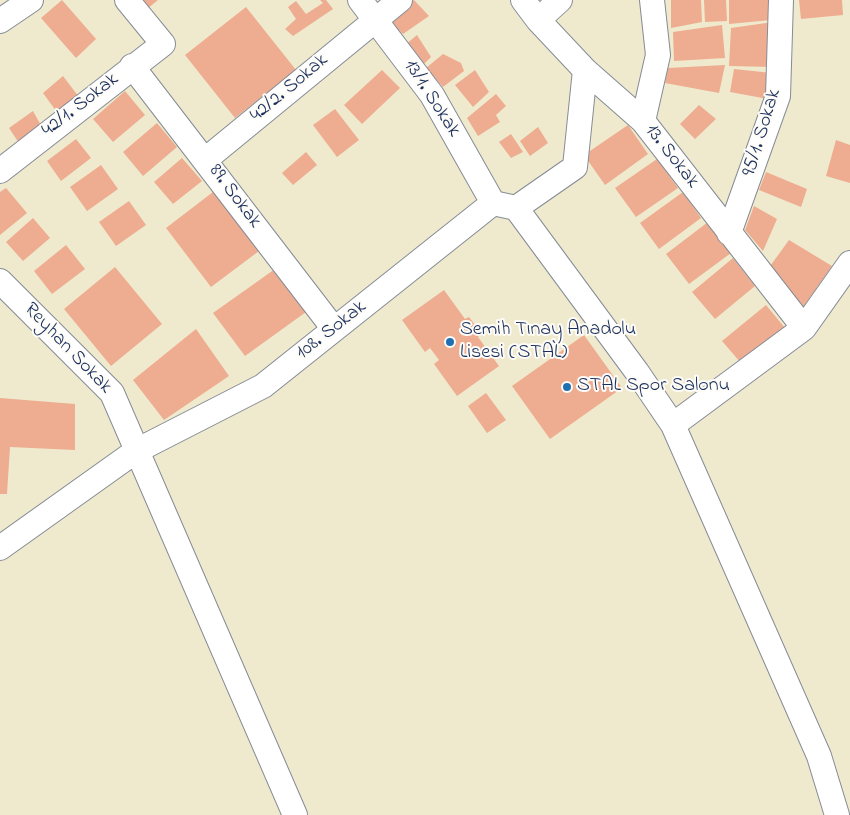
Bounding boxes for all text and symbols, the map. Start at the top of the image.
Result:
street label: 42/2. Sokak [246,49,334,129]
street label: 13/1. Sokak [397,56,465,142]
street label: 42/1. Sokak [38,69,124,143]
street label: 95/1. Sokak [738,86,788,180]
street label: 13. Sokak [639,120,703,194]
street label: 89. Sokak [202,160,266,234]
street label: 108. Sokak [292,296,372,366]
street label: Reyhan Sokak [18,298,116,400]
place label: Semih Tınay Anadolu Lisesi (STAL) [460,319,636,366]
marker: Semih Tınay Anadolu Lisesi (STAL) [444,336,456,348]
place label: STAL Spor Salonu [577,375,730,399]
marker: STAL Spor Salonu [561,381,573,393]

